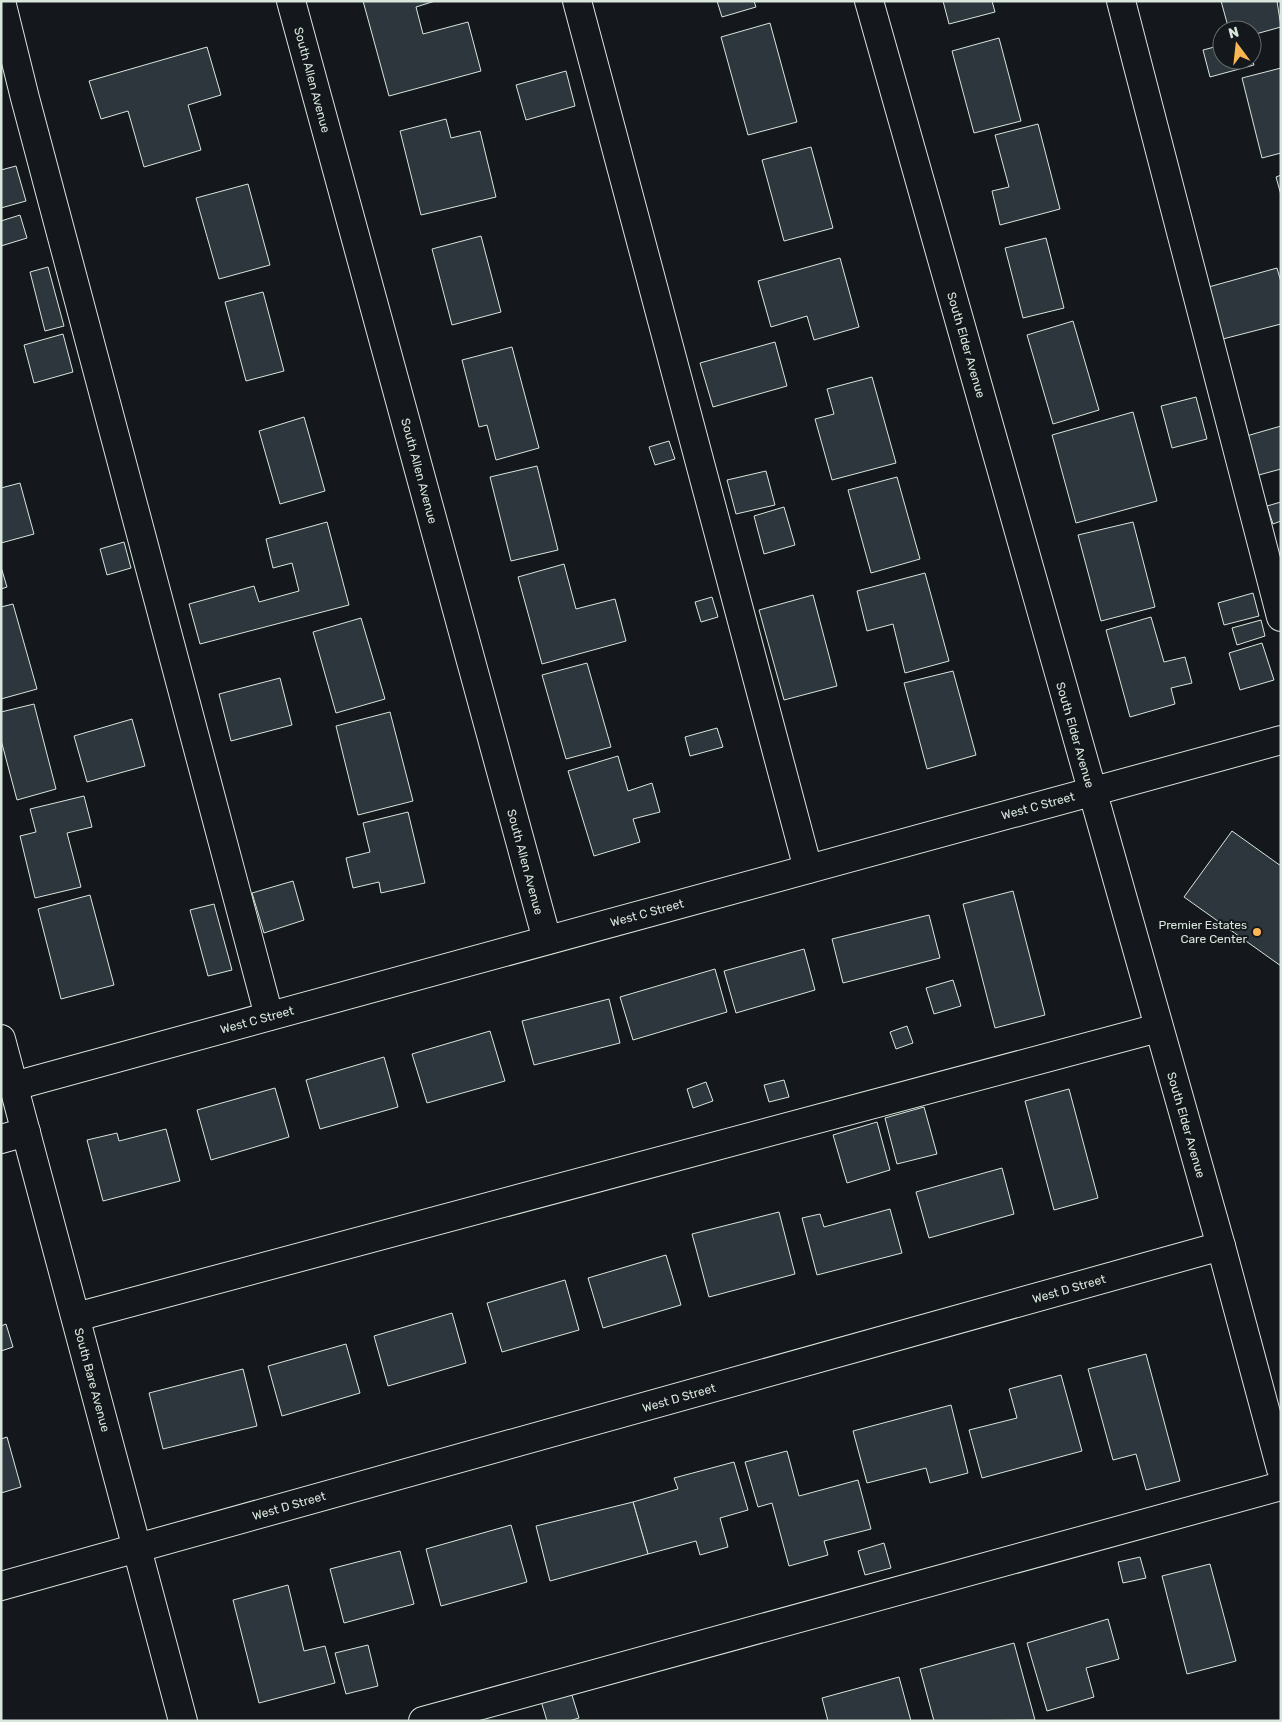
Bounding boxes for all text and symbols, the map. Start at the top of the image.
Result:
north arrow [1212,20,1262,70]
text: N [1227,23,1241,42]
street label: South Allen Avenue [291,26,333,135]
street label: South Elder Avenue [944,290,988,400]
street label: South Allen Avenue [398,417,440,526]
street label: South Elder Avenue [1053,680,1097,790]
street label: West C Street [1000,789,1077,823]
street label: South Allen Avenue [504,808,546,917]
street label: West C Street [609,896,686,930]
place label: Premier Estates Care Center [1158,918,1247,946]
marker: Premier Estates Care Center [1251,926,1263,938]
street label: West C Street [219,1003,296,1037]
street label: South Elder Avenue [1164,1070,1208,1180]
street label: West D Street [1031,1272,1108,1306]
street label: South Bare Avenue [71,1327,113,1434]
street label: West D Street [641,1381,718,1415]
street label: West D Street [251,1489,328,1523]

